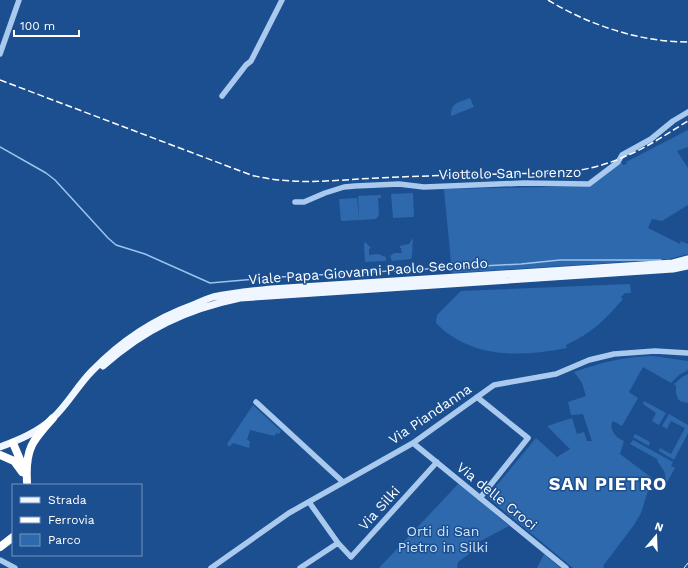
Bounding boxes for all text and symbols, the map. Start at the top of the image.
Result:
scale bar [14,12,79,38]
text: 100 m [20,19,55,33]
street label: Viottolo San Lorenzo [439,164,581,182]
street label: Viale Papa Giovanni Paolo Secondo [248,255,488,287]
street label: Via Piandanna [386,380,474,447]
street label: Via delle Croci [454,459,540,533]
district label: SAN PIETRO [549,473,667,494]
street label: Via Silki [355,483,403,533]
legend [12,484,142,556]
text: Strada [48,493,87,507]
text: Ferrovia [48,513,95,527]
north arrow [636,516,676,556]
text: N [653,520,665,534]
park label: Orti di San Pietro in Silki [398,523,488,555]
text: Parco [48,533,81,547]

